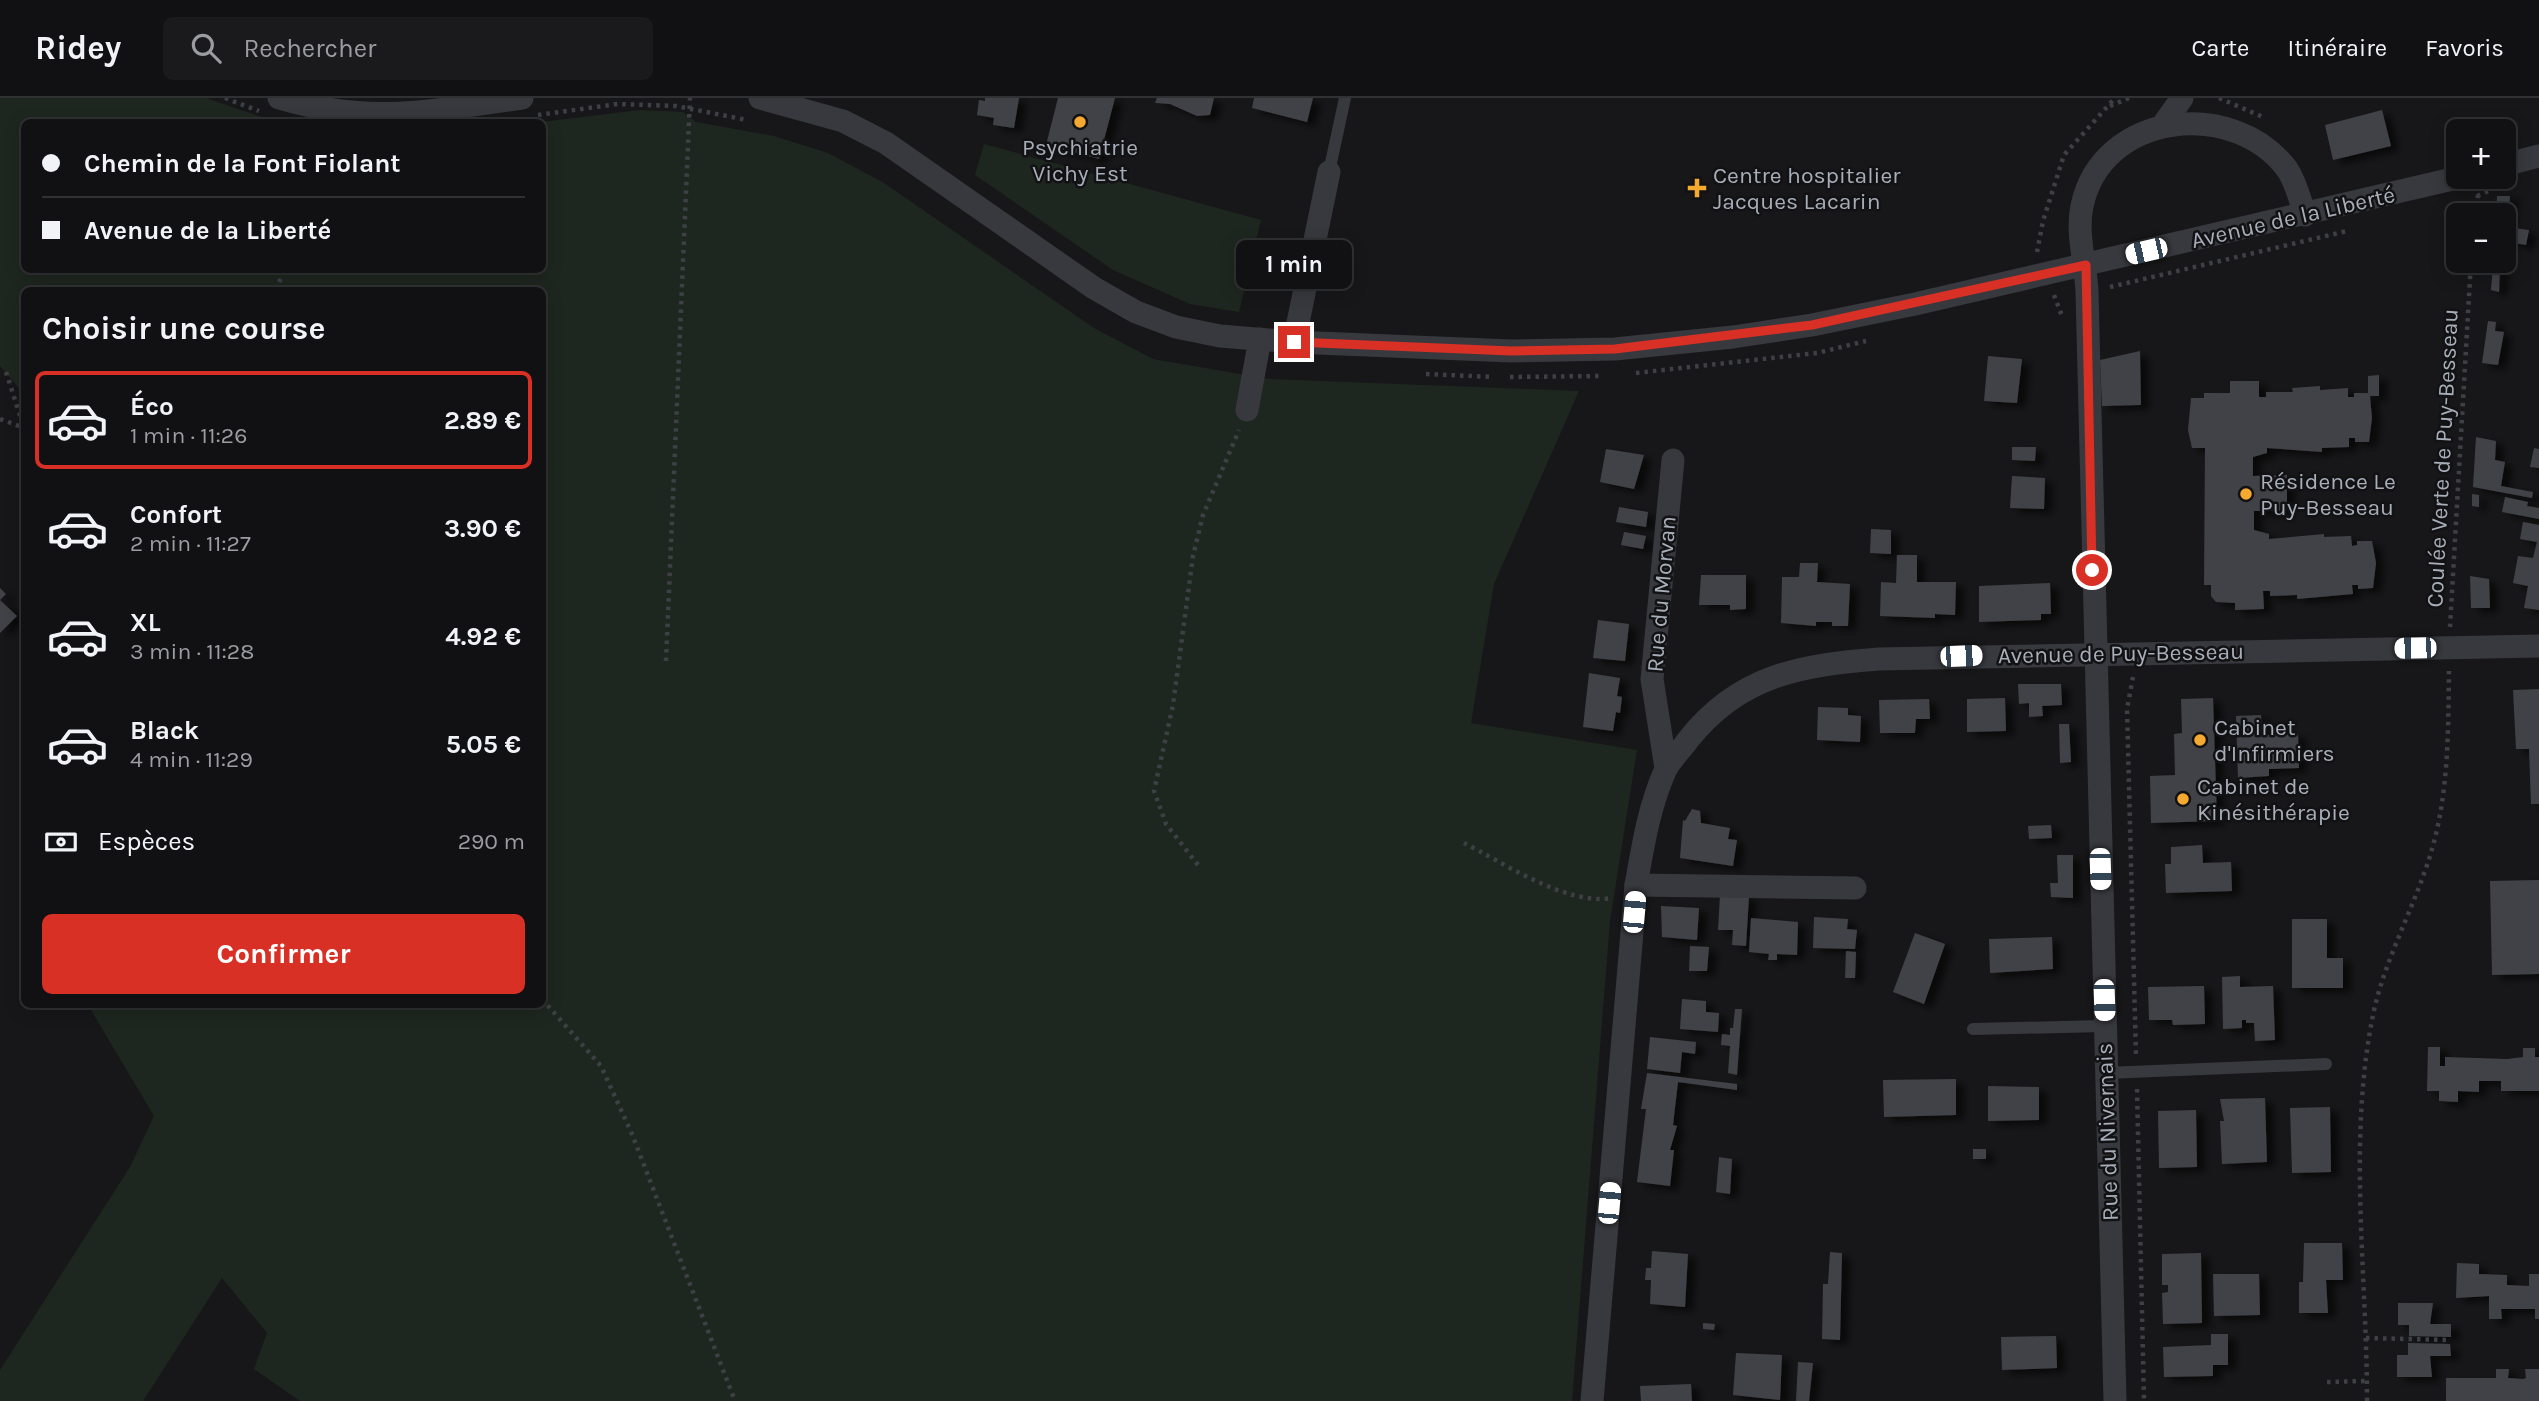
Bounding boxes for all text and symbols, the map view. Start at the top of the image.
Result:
search box [163,17,653,80]
text: Ridey [35,29,121,67]
icon: search [187,29,225,67]
text: Rechercher [243,33,376,64]
text: Carte [2191,34,2249,62]
text: Itinéraire [2287,34,2387,62]
text: Favoris [2425,34,2504,62]
marker: Psychiatrie Vichy Est [1072,114,1088,130]
map controls [2446,119,2516,273]
button: + [2446,119,2516,189]
place label: Psychiatrie Vichy Est [1022,134,1138,187]
text: Chemin de la Font Fiolant [84,148,401,179]
place label: Centre hospitalier Jacques Lacarin [1713,162,1901,215]
marker: Centre hospitalier Jacques Lacarin [1687,178,1707,198]
street label: Avenue de la Liberté [2189,181,2398,254]
button: − [2446,203,2516,273]
text: Avenue de la Liberté [84,215,331,246]
car [2124,236,2169,266]
callout: 1 min [1236,240,1352,289]
text: 1 min [1265,251,1323,278]
street label: Coulée Verte de Puy-Besseau [2421,308,2464,608]
text: Choisir une course [42,310,325,347]
route end [1278,326,1310,358]
icon: car [46,389,109,452]
text: Éco [130,391,174,422]
text: 2.89 € [444,405,521,436]
text: 1 min · 11:26 [130,422,247,449]
place label: Résidence Le Puy-Besseau [2260,468,2396,521]
marker: Résidence Le Puy-Besseau [2238,486,2254,502]
icon: car [46,497,109,560]
text: Confort [130,499,222,530]
text: 3.90 € [444,513,521,544]
street label: Rue du Morvan [1641,515,1682,673]
text: 2 min · 11:27 [130,530,251,557]
route start [2076,554,2108,586]
icon: car [46,605,109,668]
text: XL [130,607,161,638]
text: 4.92 € [445,621,521,652]
car [2394,637,2437,659]
text: 3 min · 11:28 [130,638,254,665]
street label: Avenue de Puy-Besseau [1998,638,2244,669]
car [1940,645,1983,667]
icon: car [46,713,109,776]
place label: Cabinet d'Infirmiers [2214,714,2335,767]
text: Black [130,715,199,746]
text: 5.05 € [446,729,521,760]
marker: Cabinet d'Infirmiers [2192,732,2208,748]
text: 4 min · 11:29 [130,746,253,773]
place label: Cabinet de Kinésithérapie [2197,773,2350,826]
marker: Cabinet de Kinésithérapie [2175,791,2191,807]
icon: cash [42,823,80,861]
text: Espèces [98,826,195,857]
text: 290 m [458,828,525,855]
car [2089,848,2112,890]
car [1622,890,1647,934]
button: Confirmer [42,914,525,994]
car [2093,979,2116,1021]
street label: Rue du Nivernais [2091,1043,2124,1221]
car [1597,1181,1622,1225]

